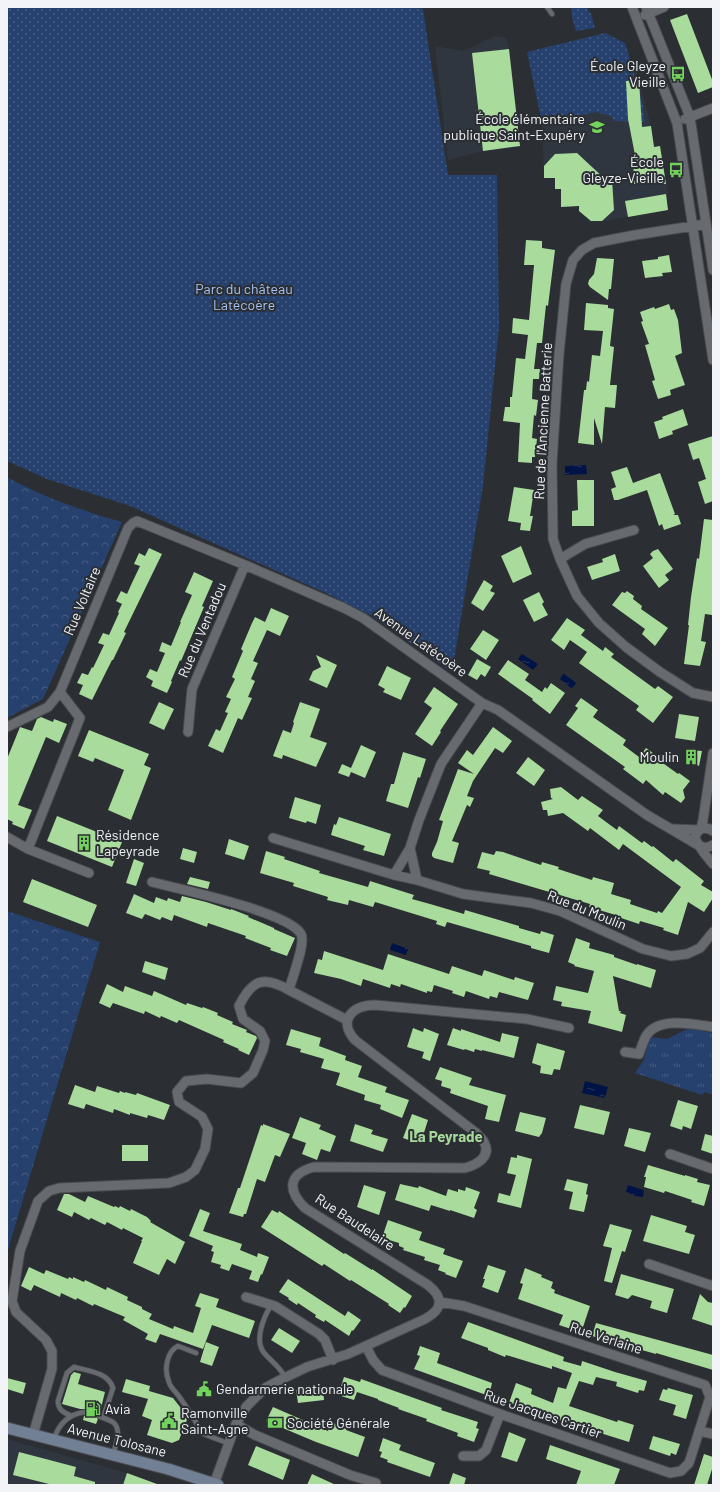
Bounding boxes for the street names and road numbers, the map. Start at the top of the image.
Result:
street label: Rue de l'Ancienne Batterie [530,342,555,500]
street label: Rue Voltaire [59,564,104,638]
street label: Rue du Ventadou [174,580,229,680]
street label: Avenue Latécoère [372,603,471,680]
street label: Rue du Moulin [545,886,629,933]
street label: Rue Baudelaire [312,1190,398,1254]
street label: Rue Verlaine [568,1318,645,1357]
street label: Rue Jacques Cartier [482,1385,604,1442]
street label: Avenue Tolosane [66,1419,168,1460]

